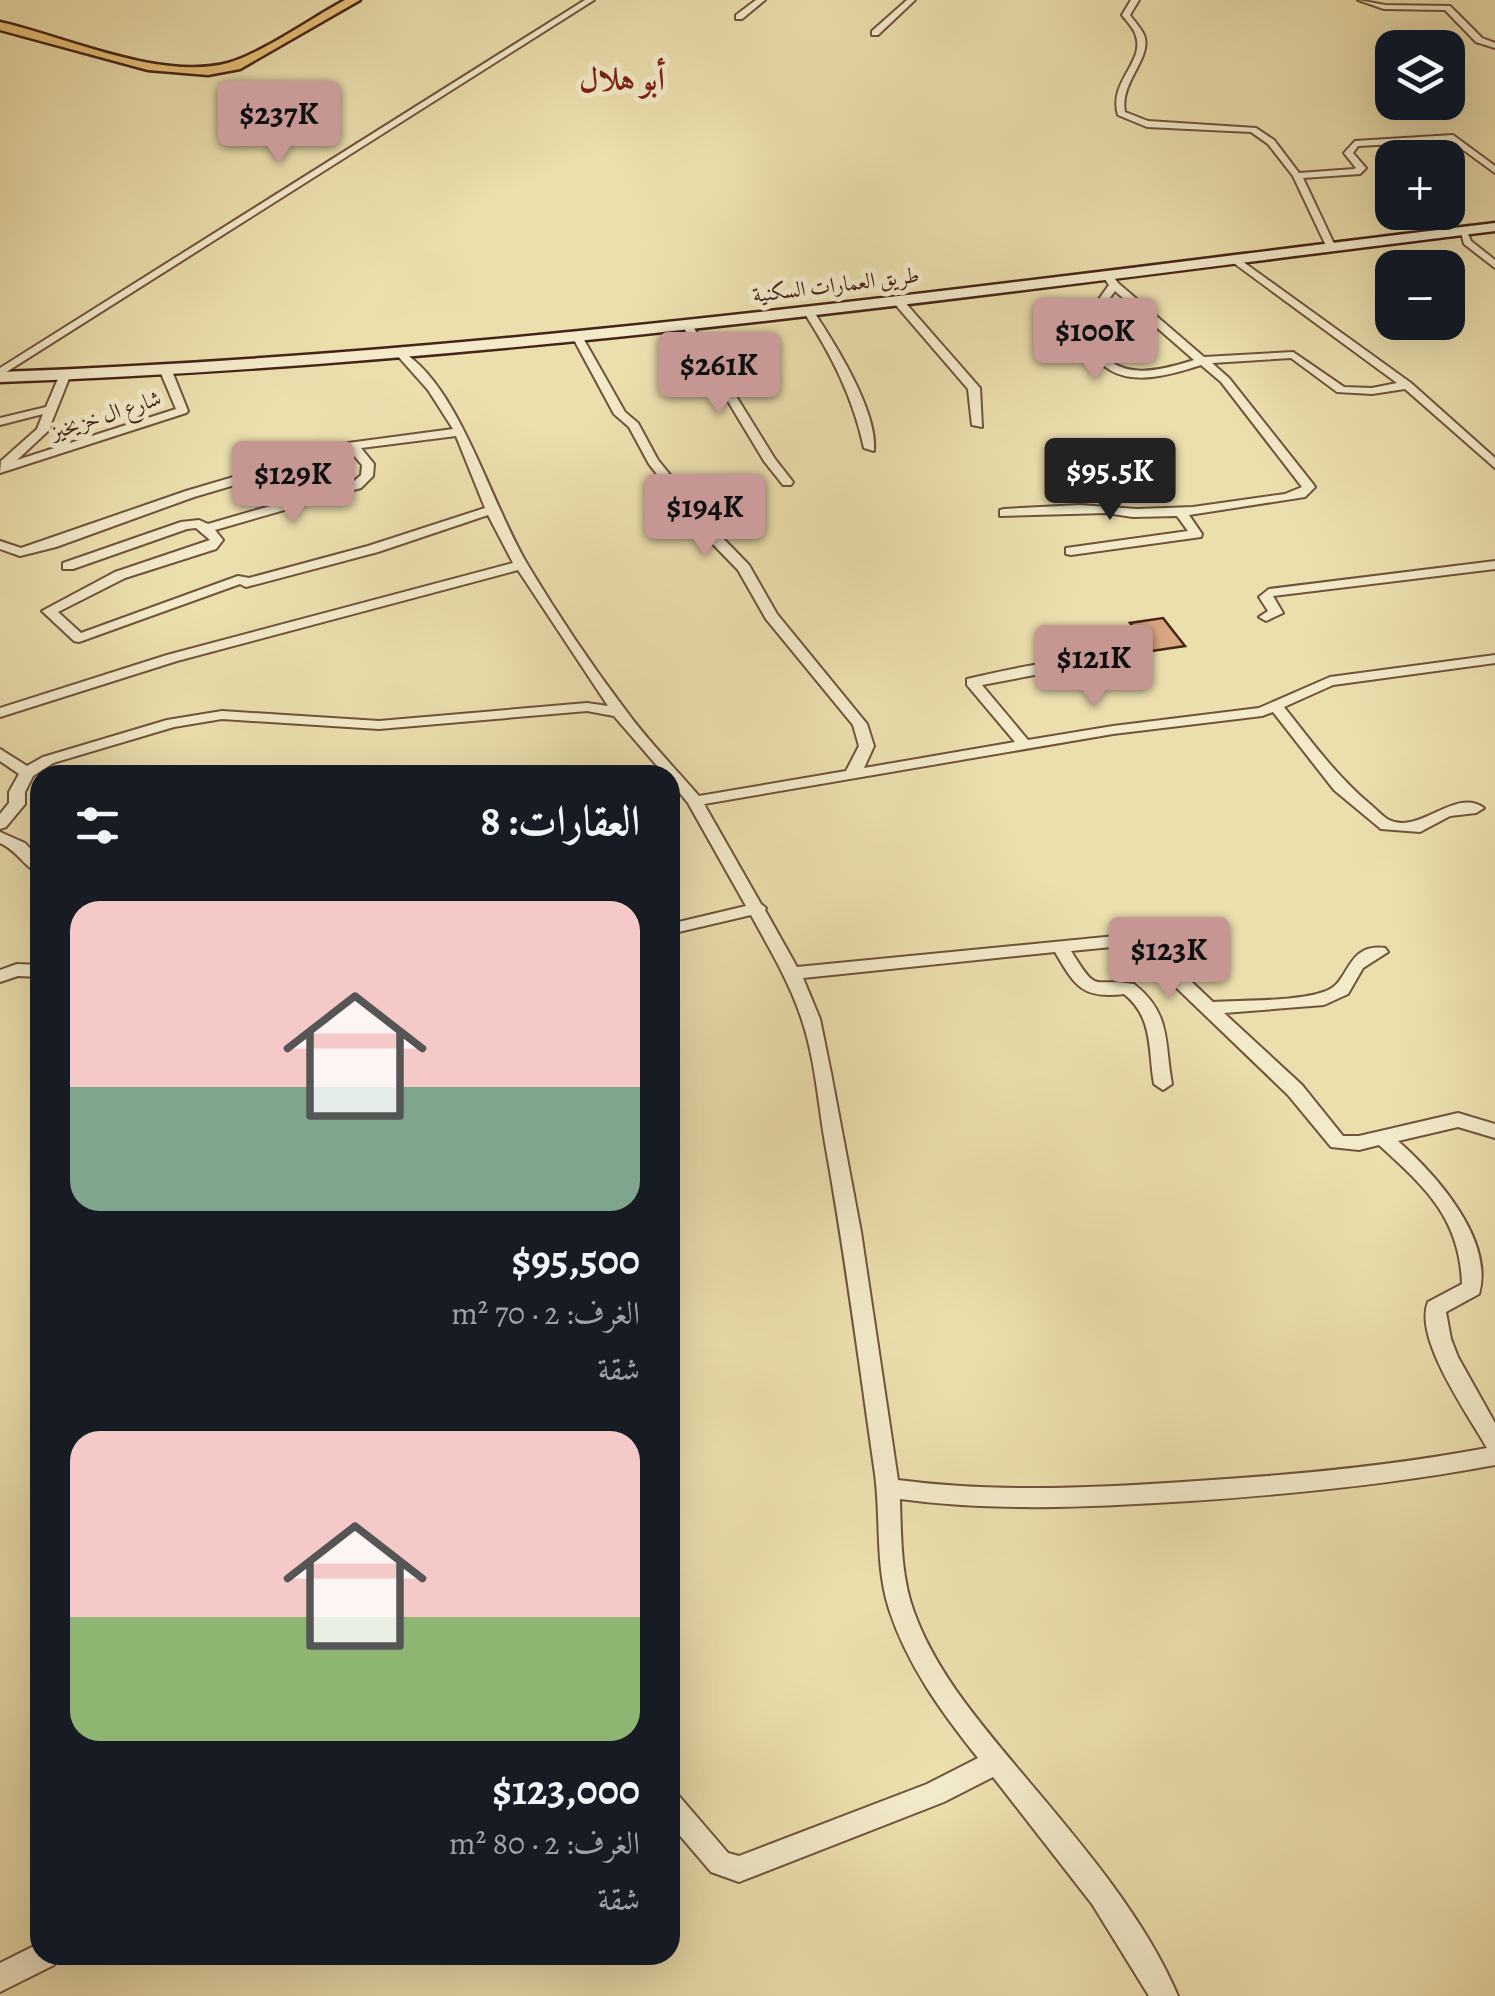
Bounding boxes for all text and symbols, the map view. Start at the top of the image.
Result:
map controls [1375,30,1465,340]
button: layers [1375,30,1465,120]
district label: أبو هلال [579,57,666,101]
pin: $237K [209,81,349,166]
text: $237K [240,91,318,135]
button: + [1375,140,1465,230]
button: − [1375,250,1465,340]
street label: طريق العمارات السكنية [751,260,921,310]
pin: $100K [1025,298,1165,383]
text: $100K [1055,308,1135,352]
pin: $261K [649,332,789,417]
text: $261K [680,342,758,386]
street label: شارع ال خزيخيز [45,383,166,450]
pin: $95.5K [1029,438,1191,523]
pin: $129K [223,441,363,526]
text: $95.5K [1067,448,1153,492]
text: $129K [254,451,332,495]
pin: $194K [635,474,775,559]
text: $194K [666,484,744,528]
pin: $121K [1024,625,1164,710]
text: $121K [1057,635,1131,679]
text: العقارات: 8 [480,792,640,849]
icon: filters [70,798,125,853]
pin: $123K [1099,917,1239,1002]
text: $123K [1131,927,1207,971]
icon: home [265,966,445,1146]
text: $95,500 [512,1231,640,1288]
text: الغرف: 2 · 70 m² [451,1291,640,1335]
text: شقة [598,1347,640,1391]
icon: home [265,1496,445,1676]
text: $123,000 [492,1761,640,1818]
text: الغرف: 2 · 80 m² [449,1821,640,1865]
text: شقة [598,1877,640,1921]

